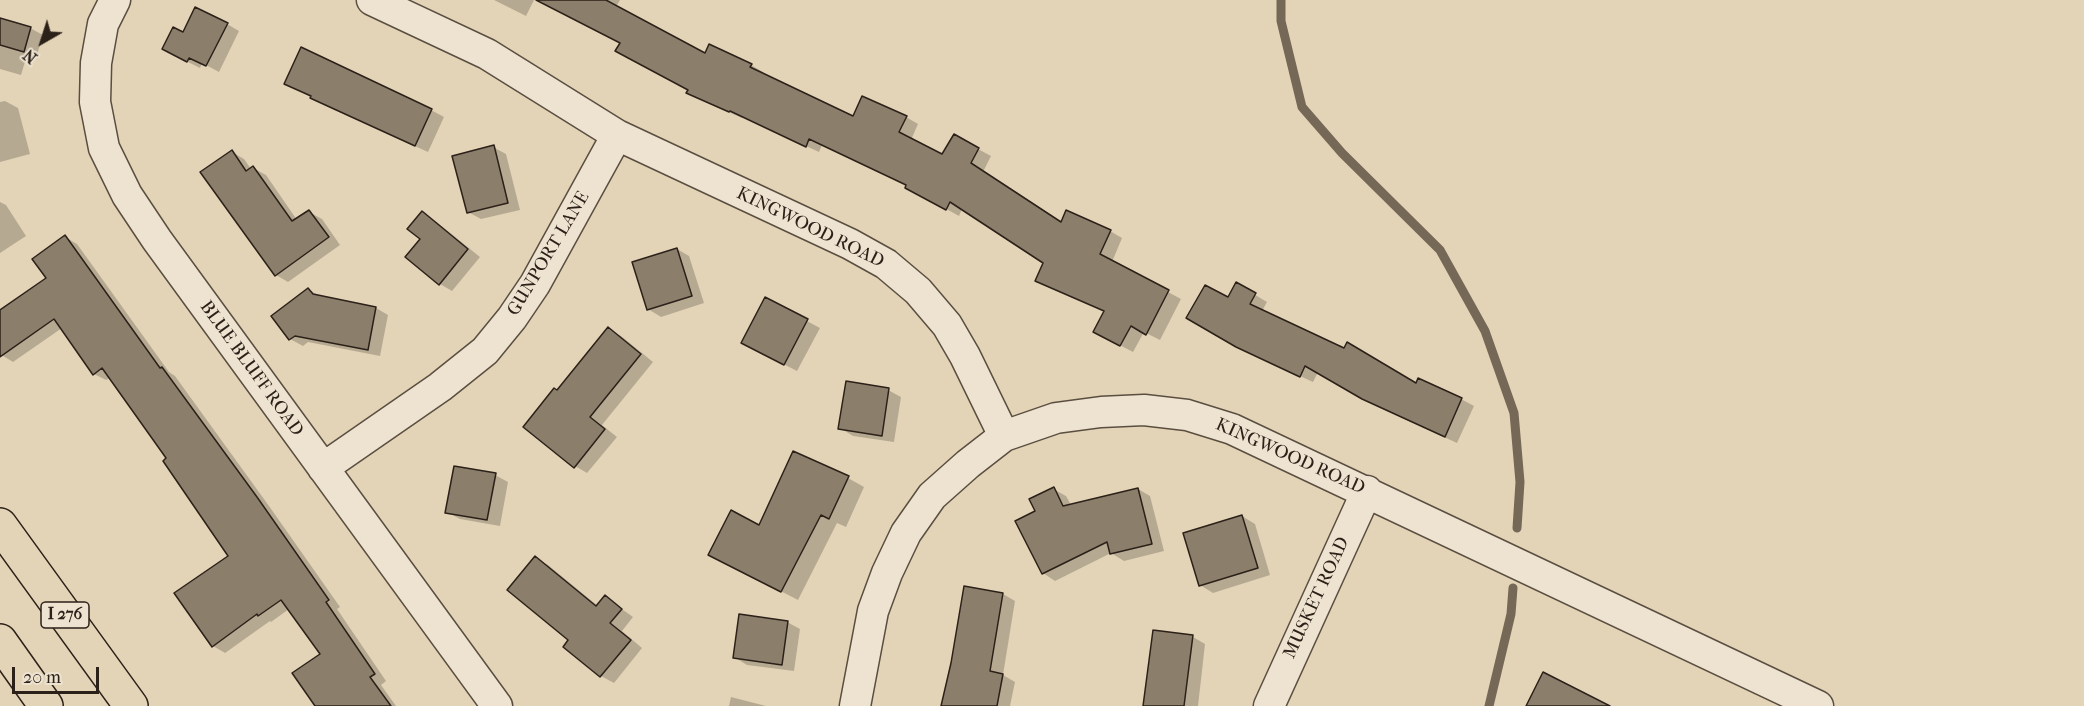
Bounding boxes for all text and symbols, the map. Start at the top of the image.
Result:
north arrow [12,12,72,72]
text: N [20,45,41,68]
street label: KINGWOOD ROAD [733,183,887,273]
street label: GUNPORT LANE [503,188,595,320]
street label: BLUE BLUFF ROAD [195,297,307,441]
street label: KINGWOOD ROAD [1212,414,1368,500]
street label: MUSKET ROAD [1279,534,1355,662]
road number: I 276 [41,602,89,628]
scale bar [15,655,102,693]
text: 20 m [23,667,61,688]

